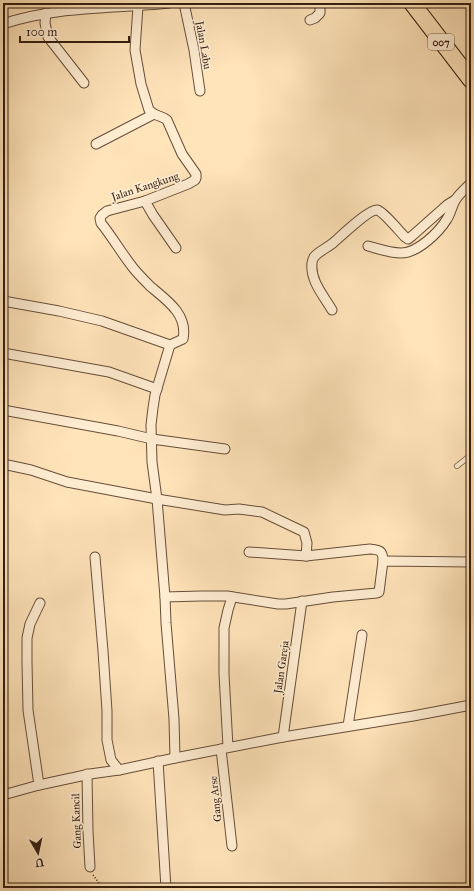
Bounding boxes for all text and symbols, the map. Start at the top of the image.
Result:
scale bar [20,18,129,44]
street label: Jalan Labu [192,19,214,71]
text: 100 m [26,25,57,39]
road number: 007 [428,34,454,50]
street label: Jalan Kangkung [109,169,182,205]
street label: Jalan Gareja [271,639,293,696]
street label: Gang Arse [207,775,224,823]
street label: Gang Kancil [69,793,84,849]
north arrow [18,833,58,873]
text: U [34,855,45,870]

